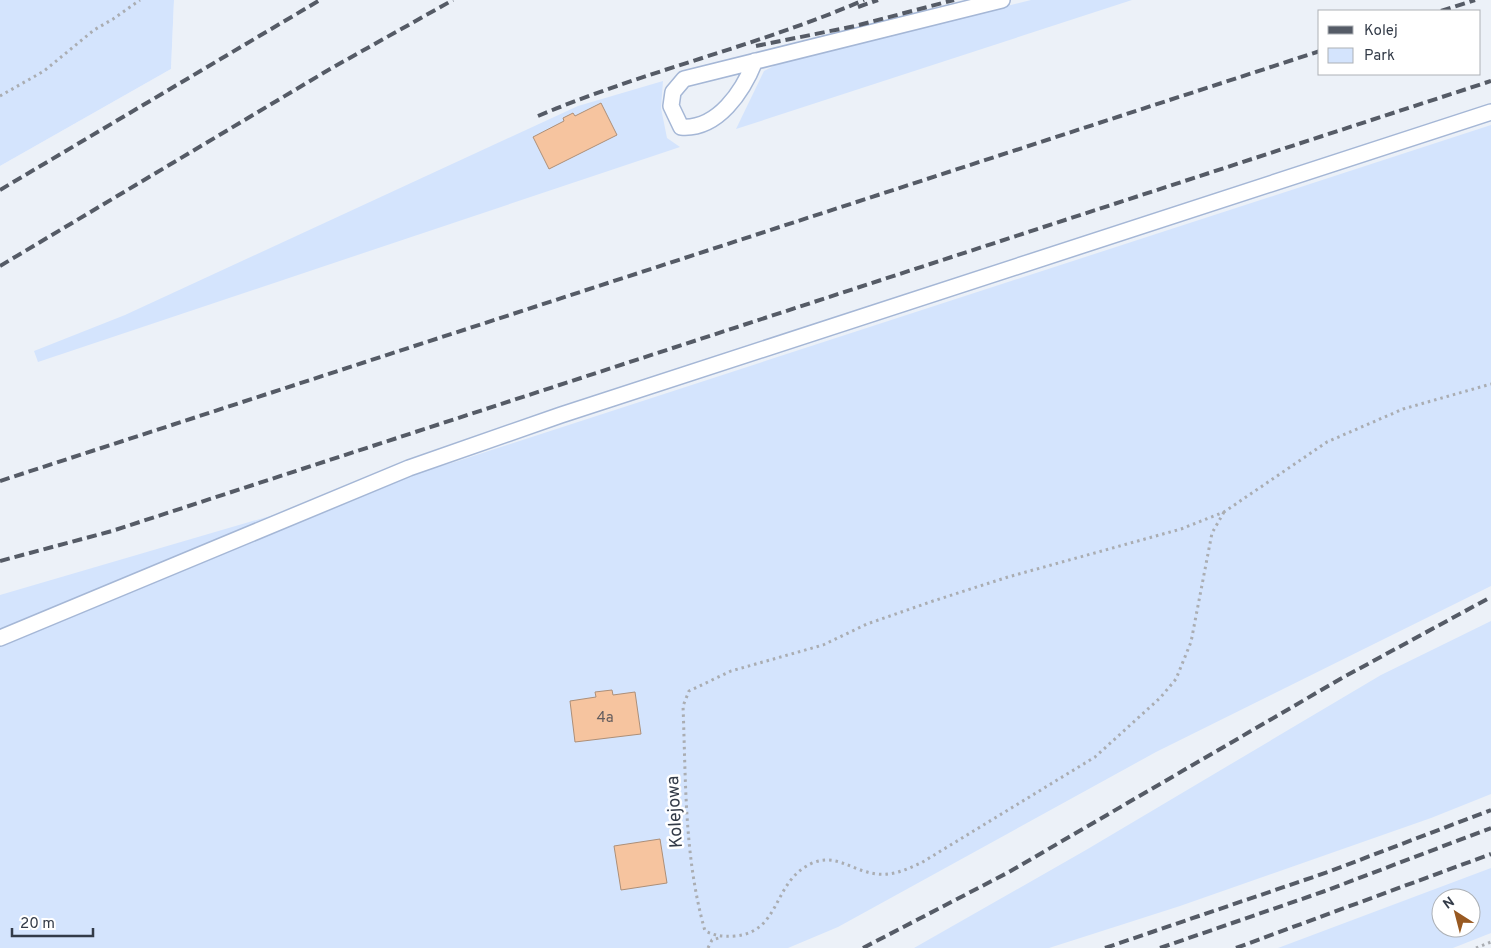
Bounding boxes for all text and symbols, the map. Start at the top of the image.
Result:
legend [1318,10,1481,75]
text: Kolej [1364,22,1398,41]
text: Park [1364,47,1395,66]
house number: 4a [596,709,614,728]
street label: Kolejowa [662,775,689,849]
north arrow [1431,888,1481,938]
text: N [1440,894,1458,914]
scale bar [12,906,94,938]
text: 20 m [20,915,55,934]

